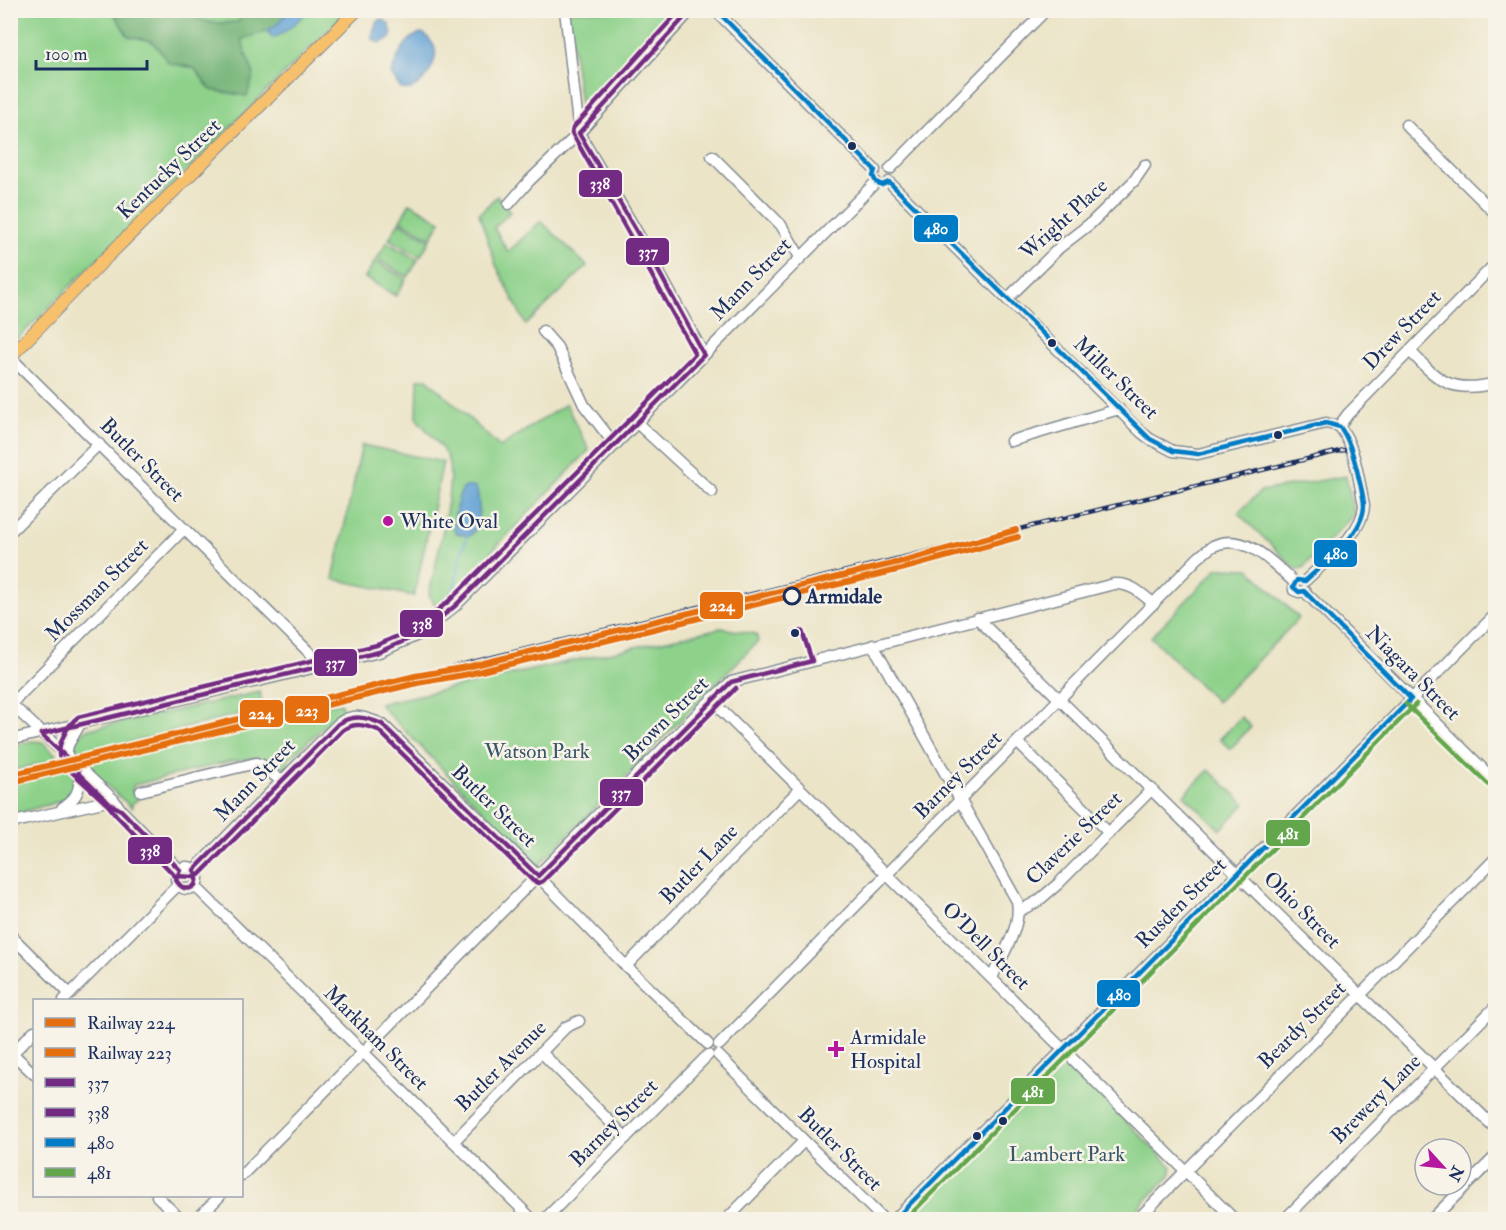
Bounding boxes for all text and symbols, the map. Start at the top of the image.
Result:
scale bar [36,33,147,71]
text: 100 m [45,43,88,66]
street label: Kentucky Street [111,112,227,225]
unlabelled marker [846,140,858,152]
line badge: 338 [578,169,623,198]
street label: Wright Place [1014,172,1114,266]
text: 338 [590,174,610,194]
line badge: 480 [913,214,959,243]
text: 480 [923,219,948,239]
street label: Mann Street [705,232,797,326]
line badge: 337 [625,237,670,266]
text: 337 [638,242,658,262]
street label: Drew Street [1357,284,1447,376]
street label: Miller Street [1068,331,1164,425]
unlabelled marker [1046,337,1058,349]
street label: Butler Street [94,412,190,508]
unlabelled marker [1272,429,1284,441]
place label: White Oval [399,508,499,535]
marker: White Oval [381,514,395,528]
street label: Mossman Street [40,533,154,647]
line badge: 480 [1313,539,1358,568]
text: 480 [1323,544,1348,564]
place label: Armidale [805,583,882,610]
marker: Armidale [783,587,801,605]
line badge: 224 [699,591,744,620]
text: 224 [710,596,736,616]
line badge: 338 [399,609,444,638]
text: 338 [412,614,432,634]
street label: Niagara Street [1360,620,1466,726]
unlabelled marker [789,627,801,639]
line badge: 337 [313,648,358,677]
text: 337 [325,653,345,673]
street label: Brown Street [617,670,715,768]
line badge: 223 [284,695,330,724]
line badge: 224 [239,699,284,728]
text: 223 [296,701,318,721]
text: 224 [249,704,275,724]
street label: Barney Street [908,725,1008,825]
street label: Mann Street [209,733,301,827]
park label: Watson Park [483,738,590,765]
street label: Butler Street [446,759,542,853]
line badge: 337 [599,778,644,807]
text: 337 [611,783,631,803]
street label: Claverie Street [1020,785,1128,891]
street label: Butler Lane [654,818,744,910]
line badge: 481 [1265,819,1311,847]
text: 481 [1276,824,1299,844]
line badge: 338 [127,836,173,865]
text: 338 [140,841,160,861]
street label: Rusden Street [1130,852,1232,954]
street label: Ohio Street [1258,866,1347,955]
street label: O'Dell Street [936,896,1036,996]
street label: Beardy Street [1252,975,1352,1075]
line badge: 480 [1096,979,1141,1008]
street label: Markham Street [318,980,434,1096]
text: 480 [1106,985,1131,1005]
legend [33,999,243,1197]
text: Railway 224 [87,1012,176,1035]
street label: Butler Avenue [450,1014,553,1117]
place label: Armidale Hospital [849,1024,926,1075]
marker: Armidale Hospital [827,1040,845,1058]
text: Railway 223 [87,1042,172,1065]
street label: Brewery Lane [1325,1048,1427,1150]
text: 337 [87,1072,109,1095]
street label: Barney Street [564,1073,664,1173]
line badge: 481 [1010,1077,1056,1105]
text: 481 [1021,1082,1044,1102]
street label: Butler Street [792,1101,888,1197]
text: 338 [87,1102,109,1125]
unlabelled marker [997,1115,1009,1127]
unlabelled marker [971,1130,983,1142]
text: 480 [87,1132,114,1155]
north arrow [1413,1137,1473,1197]
park label: Lambert Park [1009,1141,1125,1168]
text: 481 [87,1162,112,1185]
text: N [1443,1162,1468,1185]

